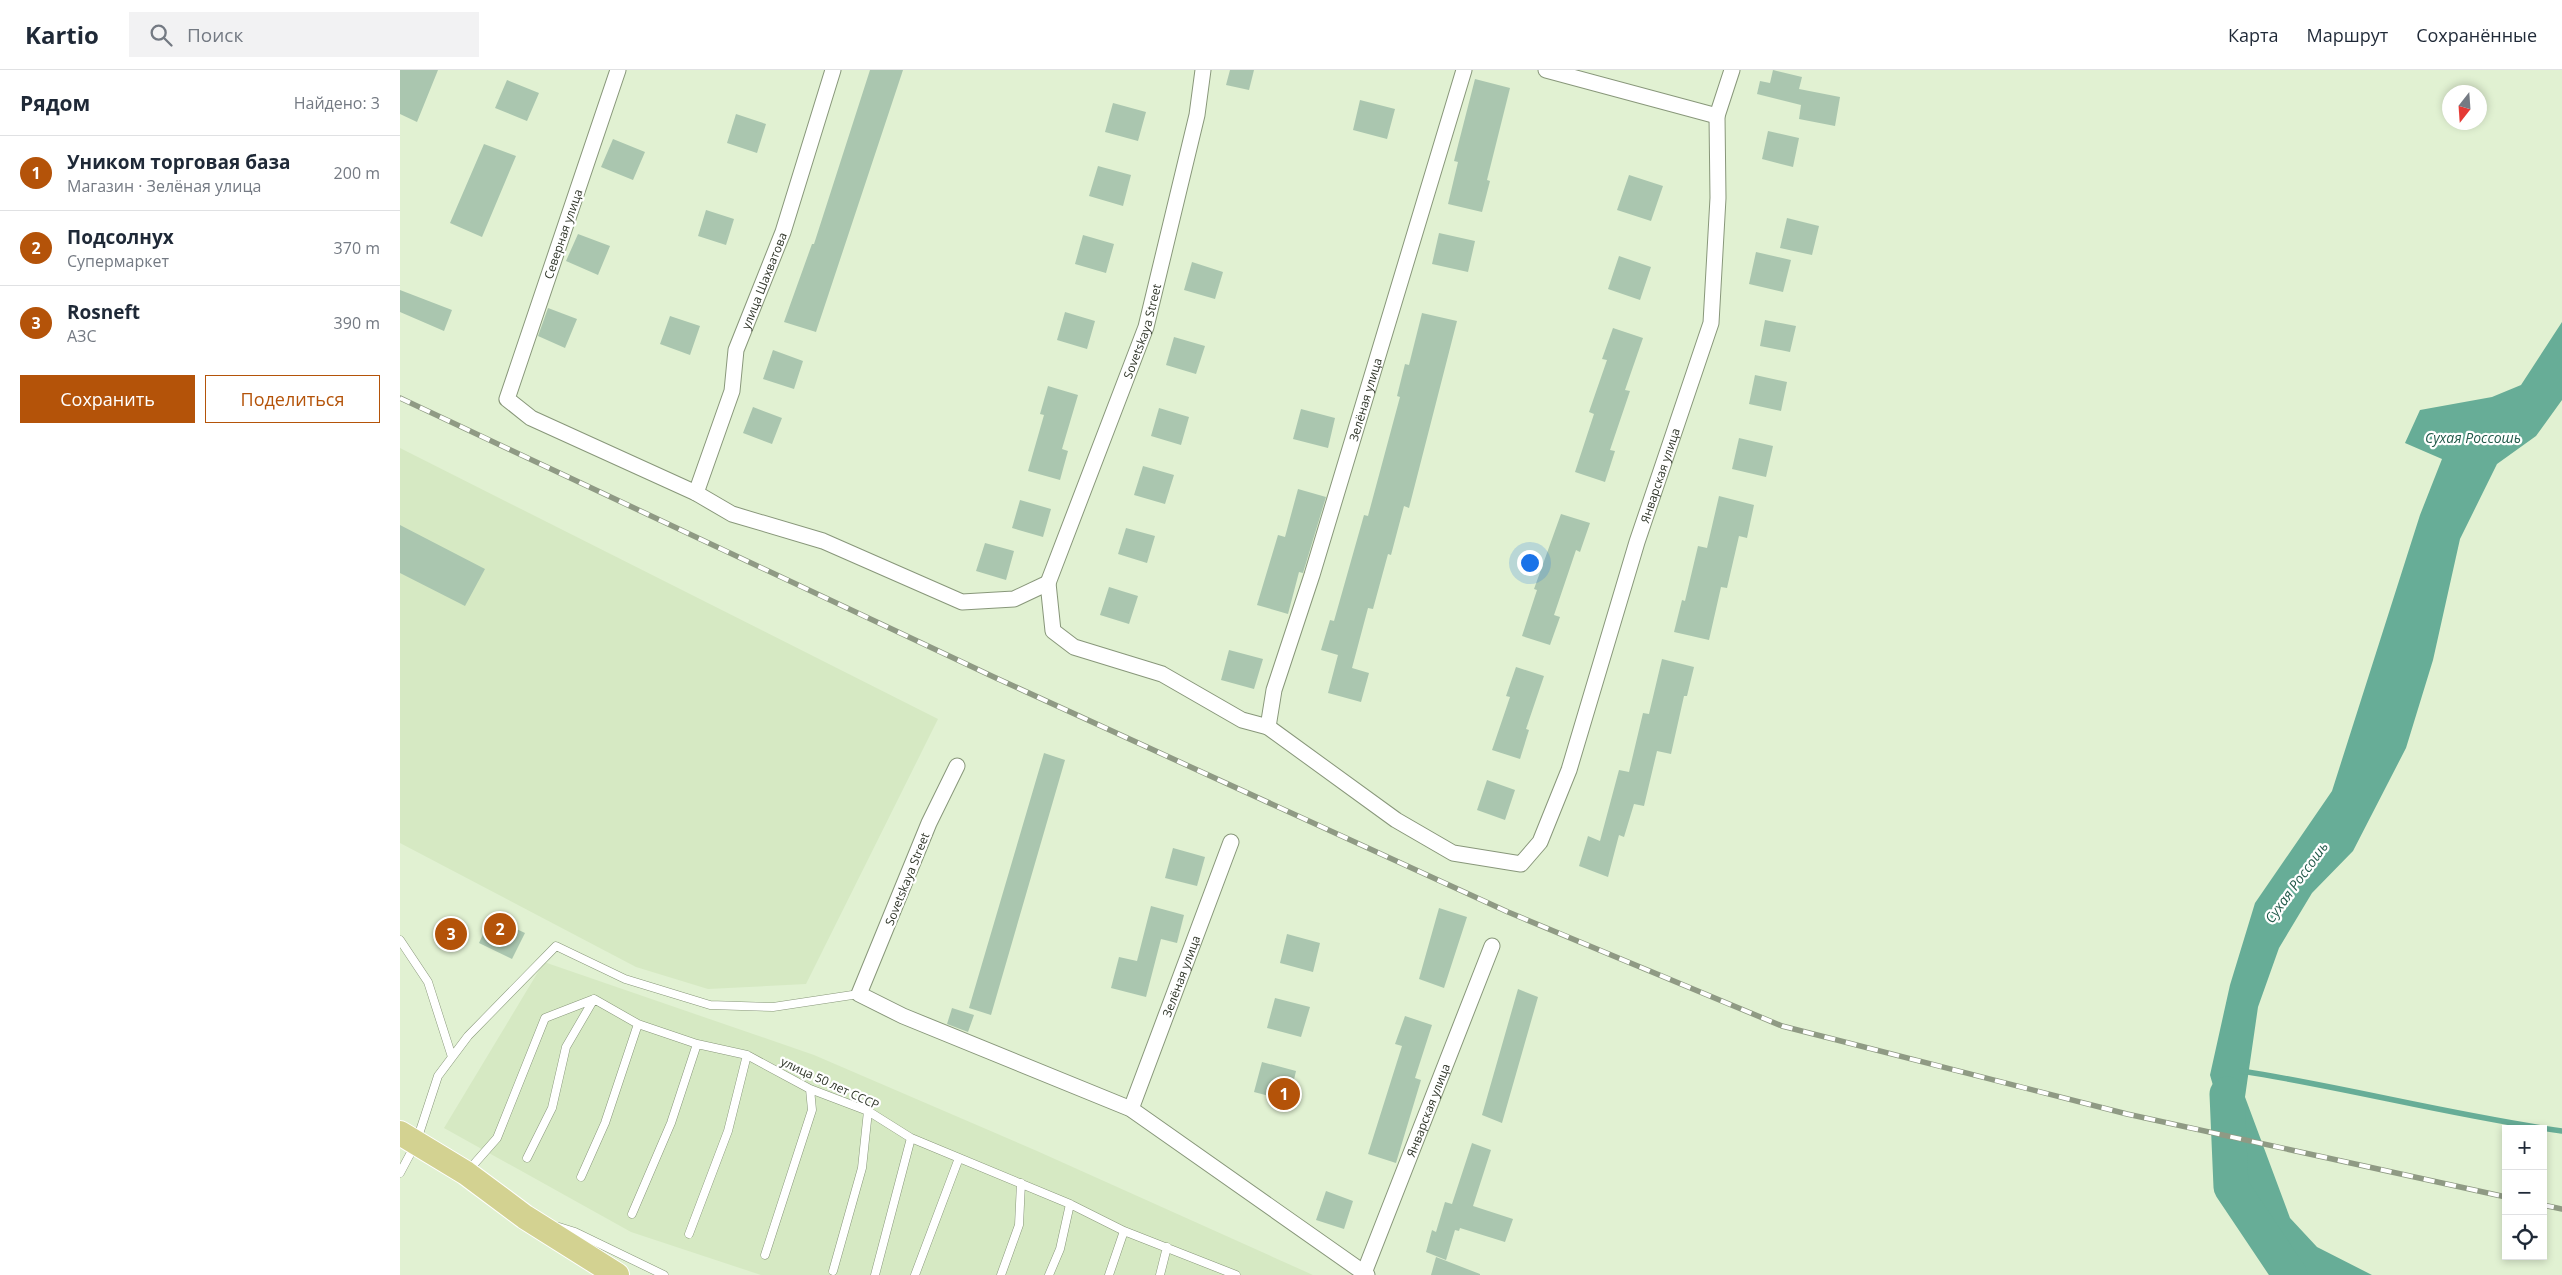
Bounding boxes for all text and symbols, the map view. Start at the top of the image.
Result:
search box [129,12,479,57]
text: Kartio [25,18,99,51]
icon: search [147,21,175,49]
text: Поиск [187,22,243,48]
text: Карта [2228,23,2278,47]
text: Маршрут [2306,23,2388,47]
text: Сохранённые [2416,23,2537,47]
north arrow [2442,85,2487,130]
text: Рядом [20,89,90,117]
text: Найдено: 3 [294,92,380,114]
text: Уником торговая база [67,149,290,175]
text: 1 [31,162,41,184]
text: 200 m [334,162,380,184]
text: Магазин · Зелёная улица [67,175,261,197]
street label: Северная улица [540,187,586,281]
text: Подсолнух [67,224,174,250]
street label: улица Шахватова [737,230,791,332]
text: 2 [31,237,41,259]
text: 370 m [334,237,380,259]
text: Супермаркет [67,250,169,272]
street label: Sovetskaya Street [1119,282,1165,381]
text: Rosneft [67,299,140,325]
text: 3 [31,312,41,334]
text: 390 m [334,312,380,334]
text: АЗС [67,325,97,347]
street label: Зелёная улица [1344,356,1385,443]
button: Сохранить [20,375,195,423]
button: Поделиться [205,375,380,423]
street label: Январская улица [1636,426,1683,525]
water label: Сухая Россошь [2425,428,2521,447]
your location [1517,550,1543,576]
street label: Sovetskaya Street [881,830,933,928]
water label: Сухая Россошь [2260,838,2332,926]
pin: 2 [484,910,516,948]
pin: 3 [435,915,467,953]
street label: Зелёная улица [1158,933,1204,1019]
street label: улица 50 лет СССР [778,1053,882,1113]
street label: Январская улица [1402,1061,1454,1159]
pin: 1 [1268,1075,1300,1113]
map controls [2502,1125,2547,1260]
button: + [2502,1125,2547,1170]
button: − [2502,1170,2547,1215]
button: locate [2502,1215,2547,1260]

